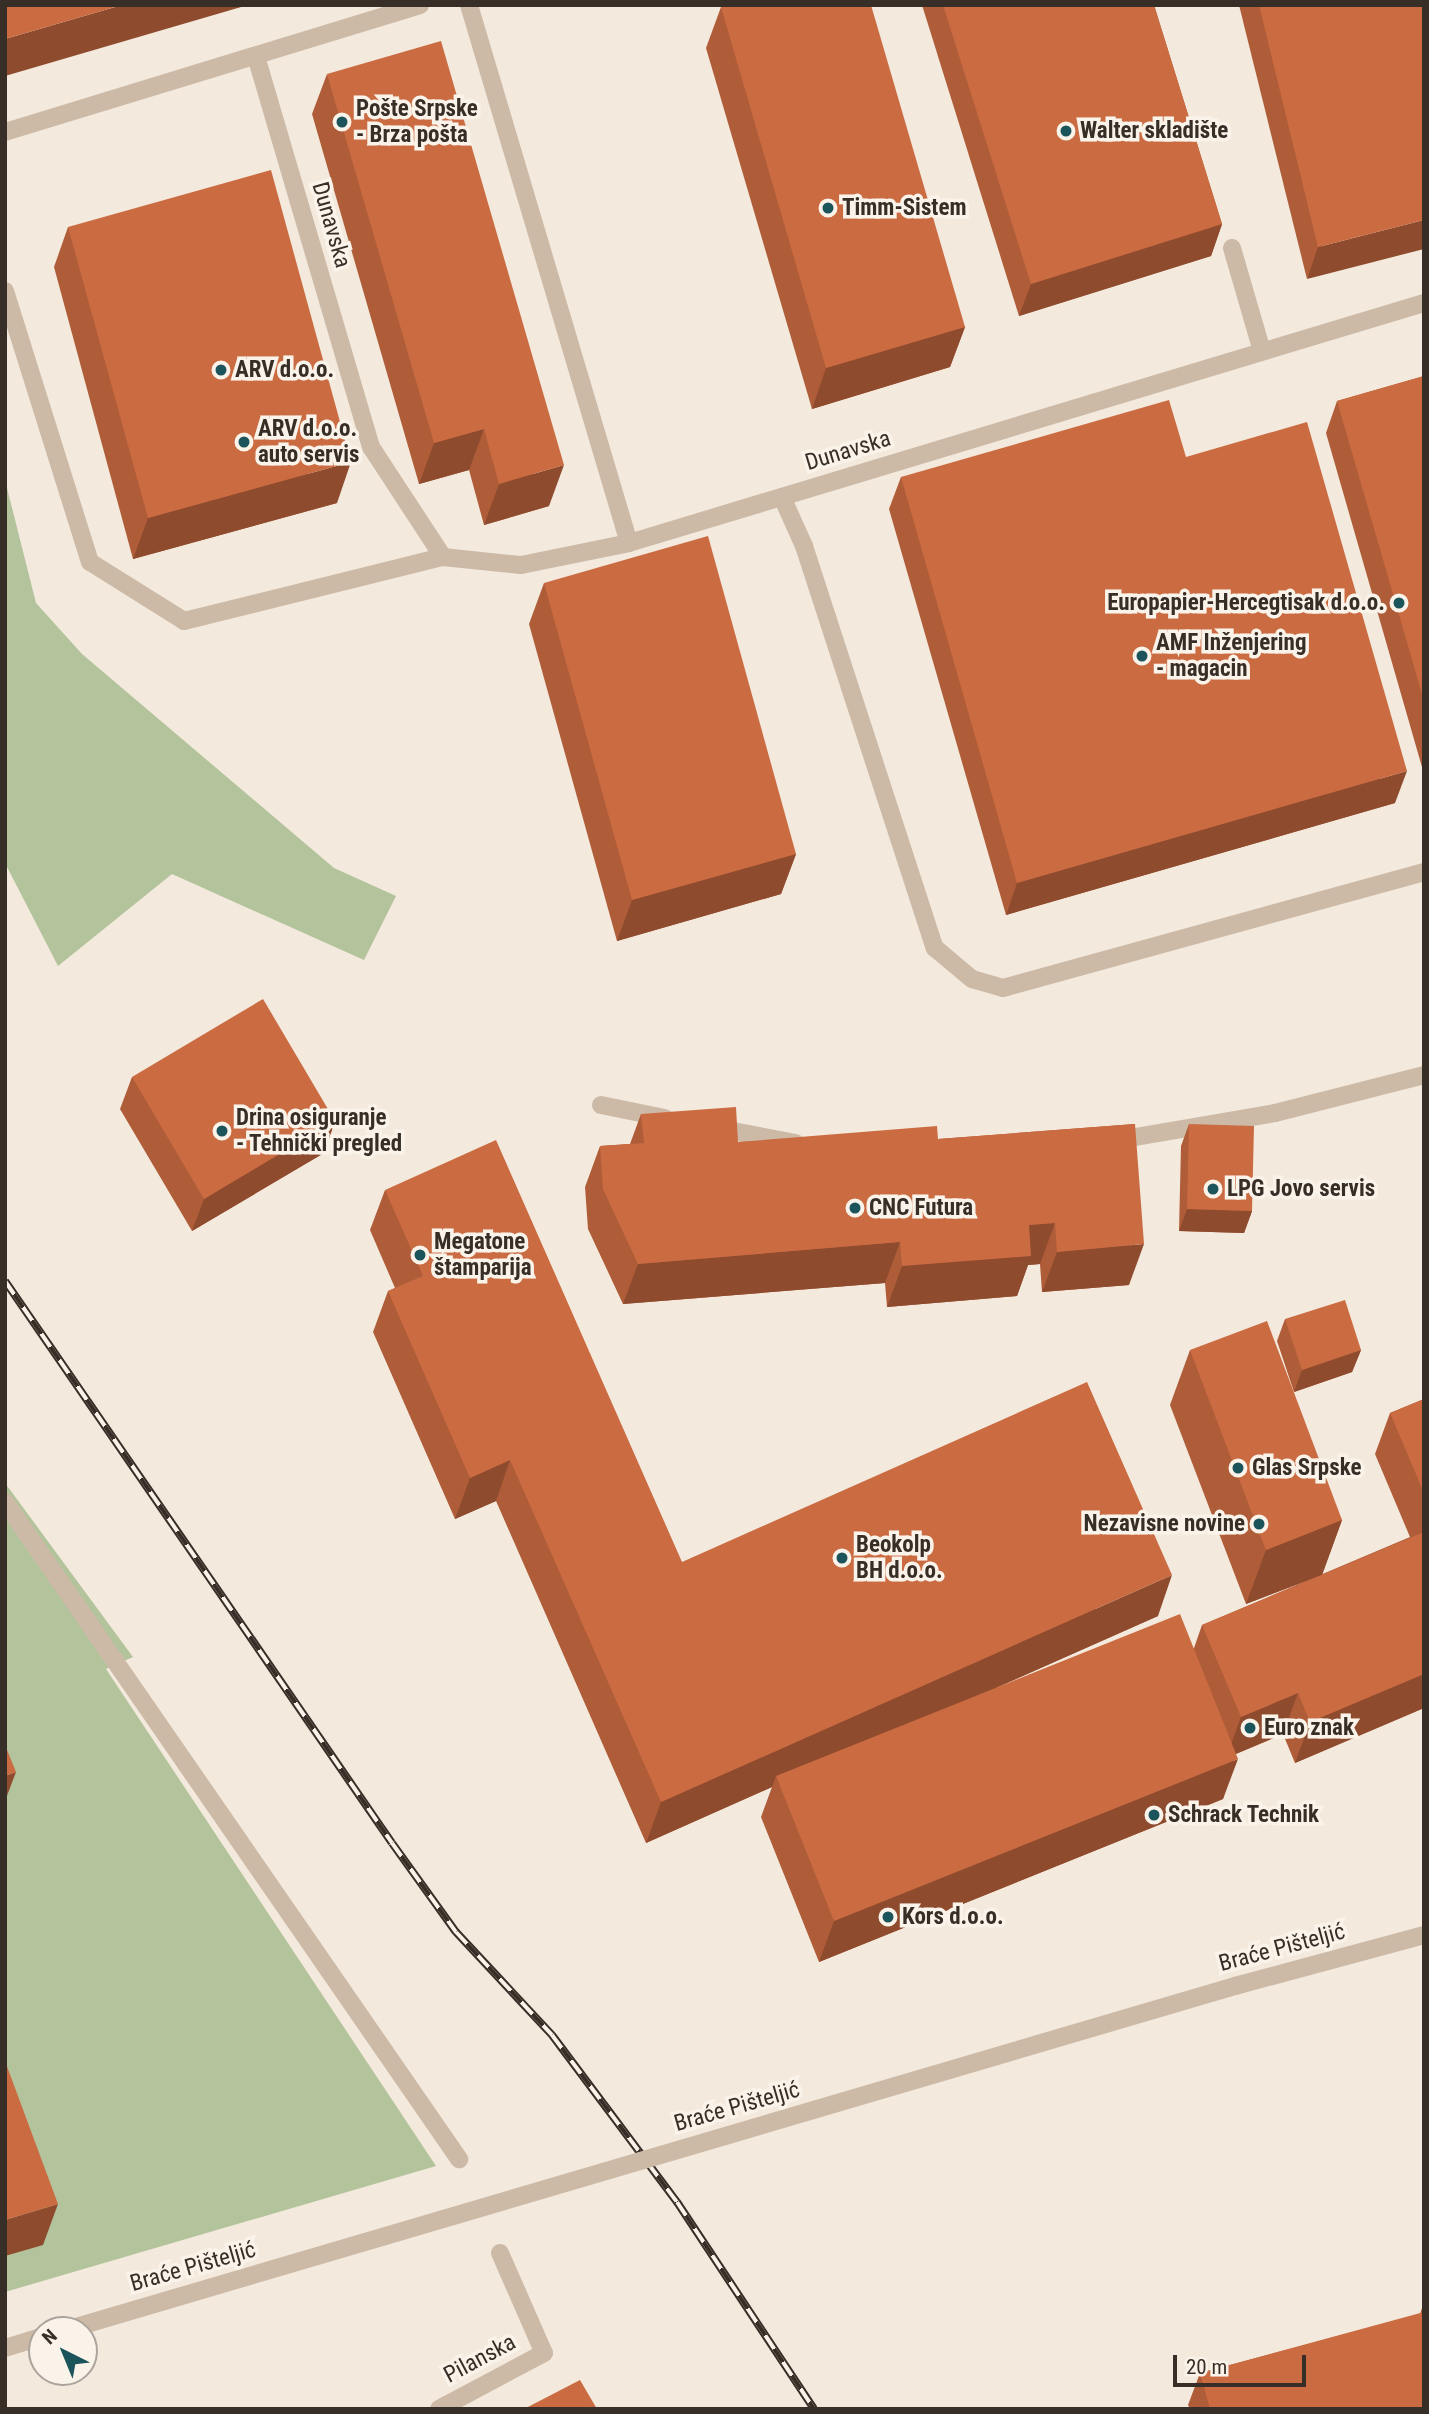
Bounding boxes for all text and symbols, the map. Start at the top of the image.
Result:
place label: Pošte Srpske - Brza pošta [356,95,478,149]
marker: Pošte Srpske - Brza pošta [334,114,350,130]
place label: Walter skladište [1080,117,1228,145]
marker: Walter skladište [1058,123,1074,139]
street label: Dunavska [306,179,356,271]
place label: Timm-Sistem [842,194,966,222]
marker: Timm-Sistem [820,200,836,216]
place label: ARV d.o.o. [235,356,334,384]
marker: ARV d.o.o. [213,362,229,378]
place label: ARV d.o.o. auto servis [258,415,359,469]
street label: Dunavska [802,425,894,477]
marker: ARV d.o.o. auto servis [236,434,252,450]
place label: Europapier-Hercegtisak d.o.o. [1107,589,1385,617]
marker: Europapier-Hercegtisak d.o.o. [1391,595,1407,611]
place label: AMF Inženjering - magacin [1156,629,1306,683]
marker: AMF Inženjering - magacin [1134,648,1150,664]
place label: Drina osiguranje - Tehnički pregled [236,1104,403,1158]
marker: Drina osiguranje - Tehnički pregled [214,1123,230,1139]
place label: LPG Jovo servis [1227,1175,1375,1203]
marker: LPG Jovo servis [1205,1181,1221,1197]
place label: CNC Futura [869,1194,973,1222]
marker: CNC Futura [847,1200,863,1216]
place label: Megatone štamparija [434,1228,532,1282]
marker: Megatone štamparija [412,1247,428,1263]
place label: Glas Srpske [1252,1454,1361,1482]
marker: Glas Srpske [1230,1460,1246,1476]
place label: Nezavisne novine [1084,1510,1245,1538]
marker: Nezavisne novine [1251,1516,1267,1532]
place label: Beokolp BH d.o.o. [856,1531,943,1585]
marker: Beokolp BH d.o.o. [834,1550,850,1566]
place label: Euro znak [1264,1714,1354,1742]
marker: Euro znak [1242,1720,1258,1736]
place label: Schrack Technik [1168,1801,1320,1829]
marker: Schrack Technik [1146,1807,1162,1823]
place label: Kors d.o.o. [902,1903,1004,1931]
marker: Kors d.o.o. [880,1909,896,1925]
street label: Braće Pišteljić [1216,1918,1348,1978]
street label: Braće Pišteljić [671,2076,803,2138]
street label: Braće Pišteljić [127,2236,259,2298]
north arrow [28,2316,98,2386]
text: N [38,2324,62,2349]
street label: Pilanska [439,2329,521,2389]
scale bar [1177,2340,1310,2384]
text: 20 m [1186,2355,1227,2379]

